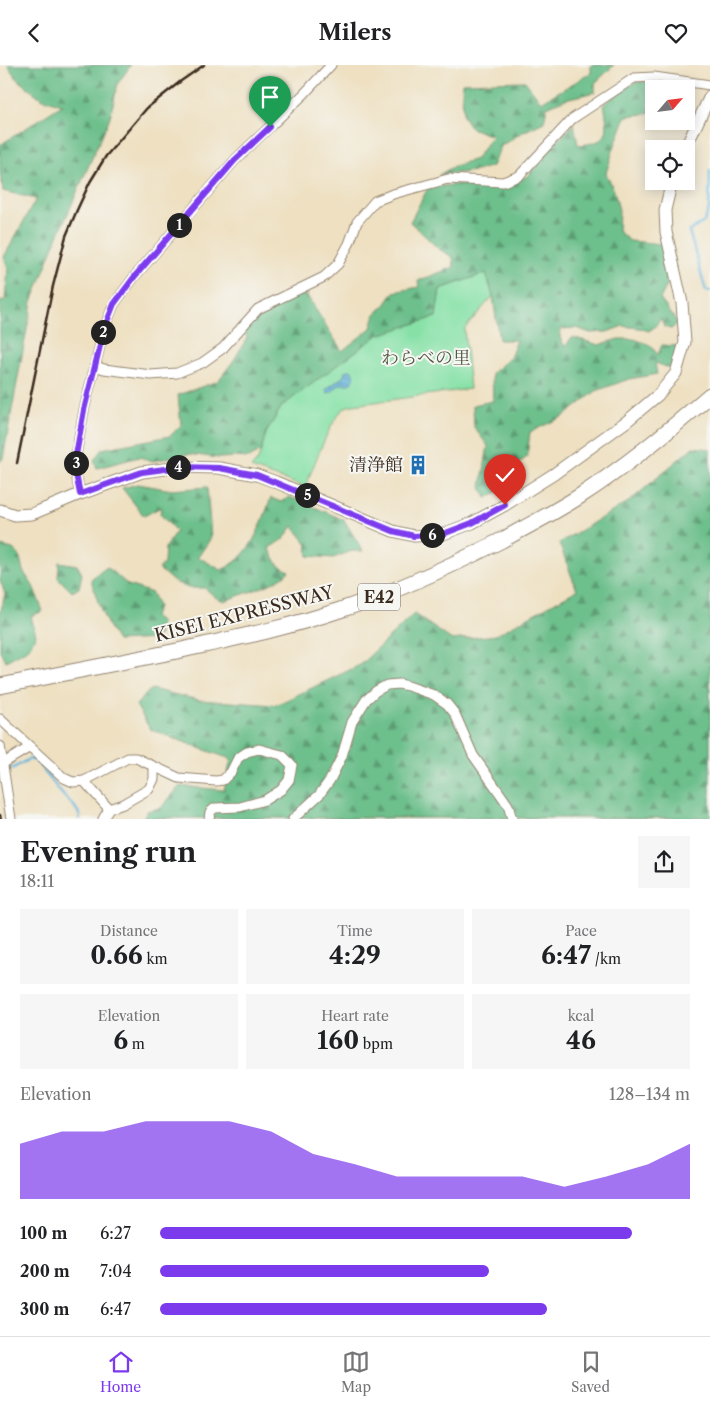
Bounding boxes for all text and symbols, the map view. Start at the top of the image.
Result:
icon: back [20,19,48,47]
text: Milers [318,19,392,46]
icon: heart [662,19,690,47]
pin [249,76,291,127]
north arrow [645,80,695,130]
map controls [645,80,695,190]
icon: arrive [256,83,284,111]
button: locate [645,140,695,190]
pin: 1 [166,213,192,237]
text: 1 [176,216,183,234]
pin: 2 [90,319,116,345]
text: 2 [99,323,108,341]
park label: わらべの里 [381,347,471,369]
pin: 3 [64,451,88,475]
text: 3 [73,454,80,472]
place label: 清浄館 [349,454,403,476]
building icon: 清浄館 [407,454,429,476]
pin [484,454,526,505]
pin: 4 [166,455,190,479]
text: 4 [174,458,183,476]
icon: check [491,461,519,489]
pin: 5 [294,483,320,507]
text: 5 [304,486,311,504]
pin: 6 [420,523,444,547]
text: 6 [428,526,437,544]
street label: KISEI EXPRESSWAY [152,581,337,647]
road number: E42 [358,583,400,611]
text: Evening run [20,835,196,869]
button: share [638,836,690,888]
text: 18:11 [20,871,54,891]
text: Distance [100,922,158,940]
text: Time [337,922,373,940]
text: Pace [565,922,597,940]
text: 0.66 [90,940,143,971]
text: 4:29 [329,940,381,971]
text: 6:47 [541,940,591,971]
text: km [143,950,168,968]
text: /km [591,950,621,968]
text: Elevation [98,1007,160,1025]
text: Heart rate [321,1007,389,1025]
text: kcal [568,1007,594,1025]
text: 6 [113,1025,128,1056]
text: 160 [317,1025,359,1056]
text: 46 [566,1025,596,1056]
text: m [128,1035,145,1053]
text: bpm [359,1035,393,1053]
text: Elevation [20,1084,91,1104]
text: 128–134 m [609,1084,690,1104]
text: 100 m [20,1223,67,1243]
text: 6:27 [100,1223,131,1243]
text: 200 m [20,1261,70,1281]
text: 7:04 [100,1261,132,1281]
text: 300 m [20,1299,69,1319]
text: 6:47 [100,1299,131,1319]
tab: Home [100,1348,141,1396]
tab: Map [341,1348,371,1396]
tab: Saved [571,1348,610,1396]

